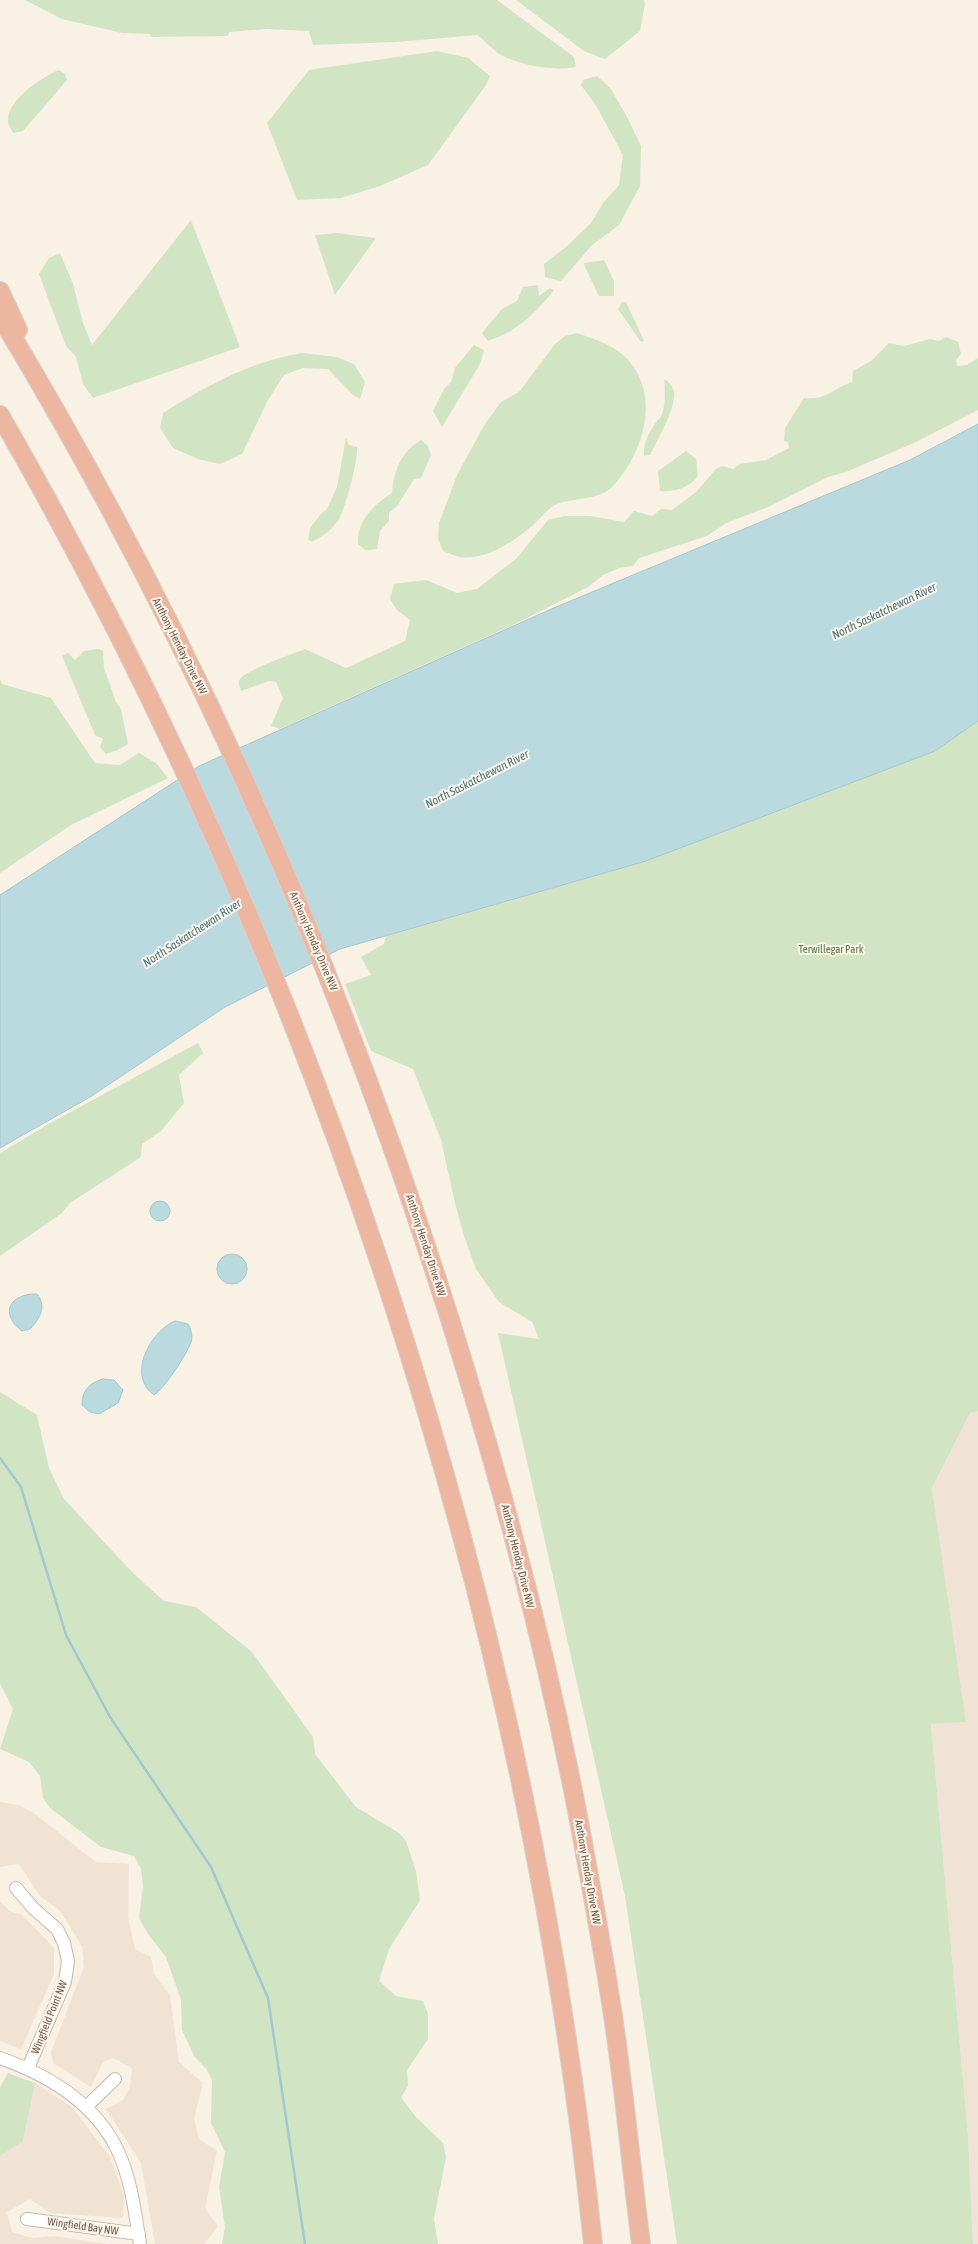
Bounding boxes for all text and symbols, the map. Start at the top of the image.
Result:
water label: North Saskatchewan River [830,579,939,642]
street label: Anthony Henday Drive NW [151,596,209,696]
water label: North Saskatchewan River [423,747,531,811]
street label: Anthony Henday Drive NW [288,890,340,992]
water label: North Saskatchewan River [140,896,244,970]
park label: Terwillegar Park [799,943,864,955]
street label: Anthony Henday Drive NW [404,1193,448,1297]
street label: Anthony Henday Drive NW [499,1503,537,1609]
street label: Anthony Henday Drive NW [573,1819,603,1925]
street label: Wingfield Point NW [29,1979,69,2055]
street label: Wingfield Bay NW [47,2215,119,2237]

